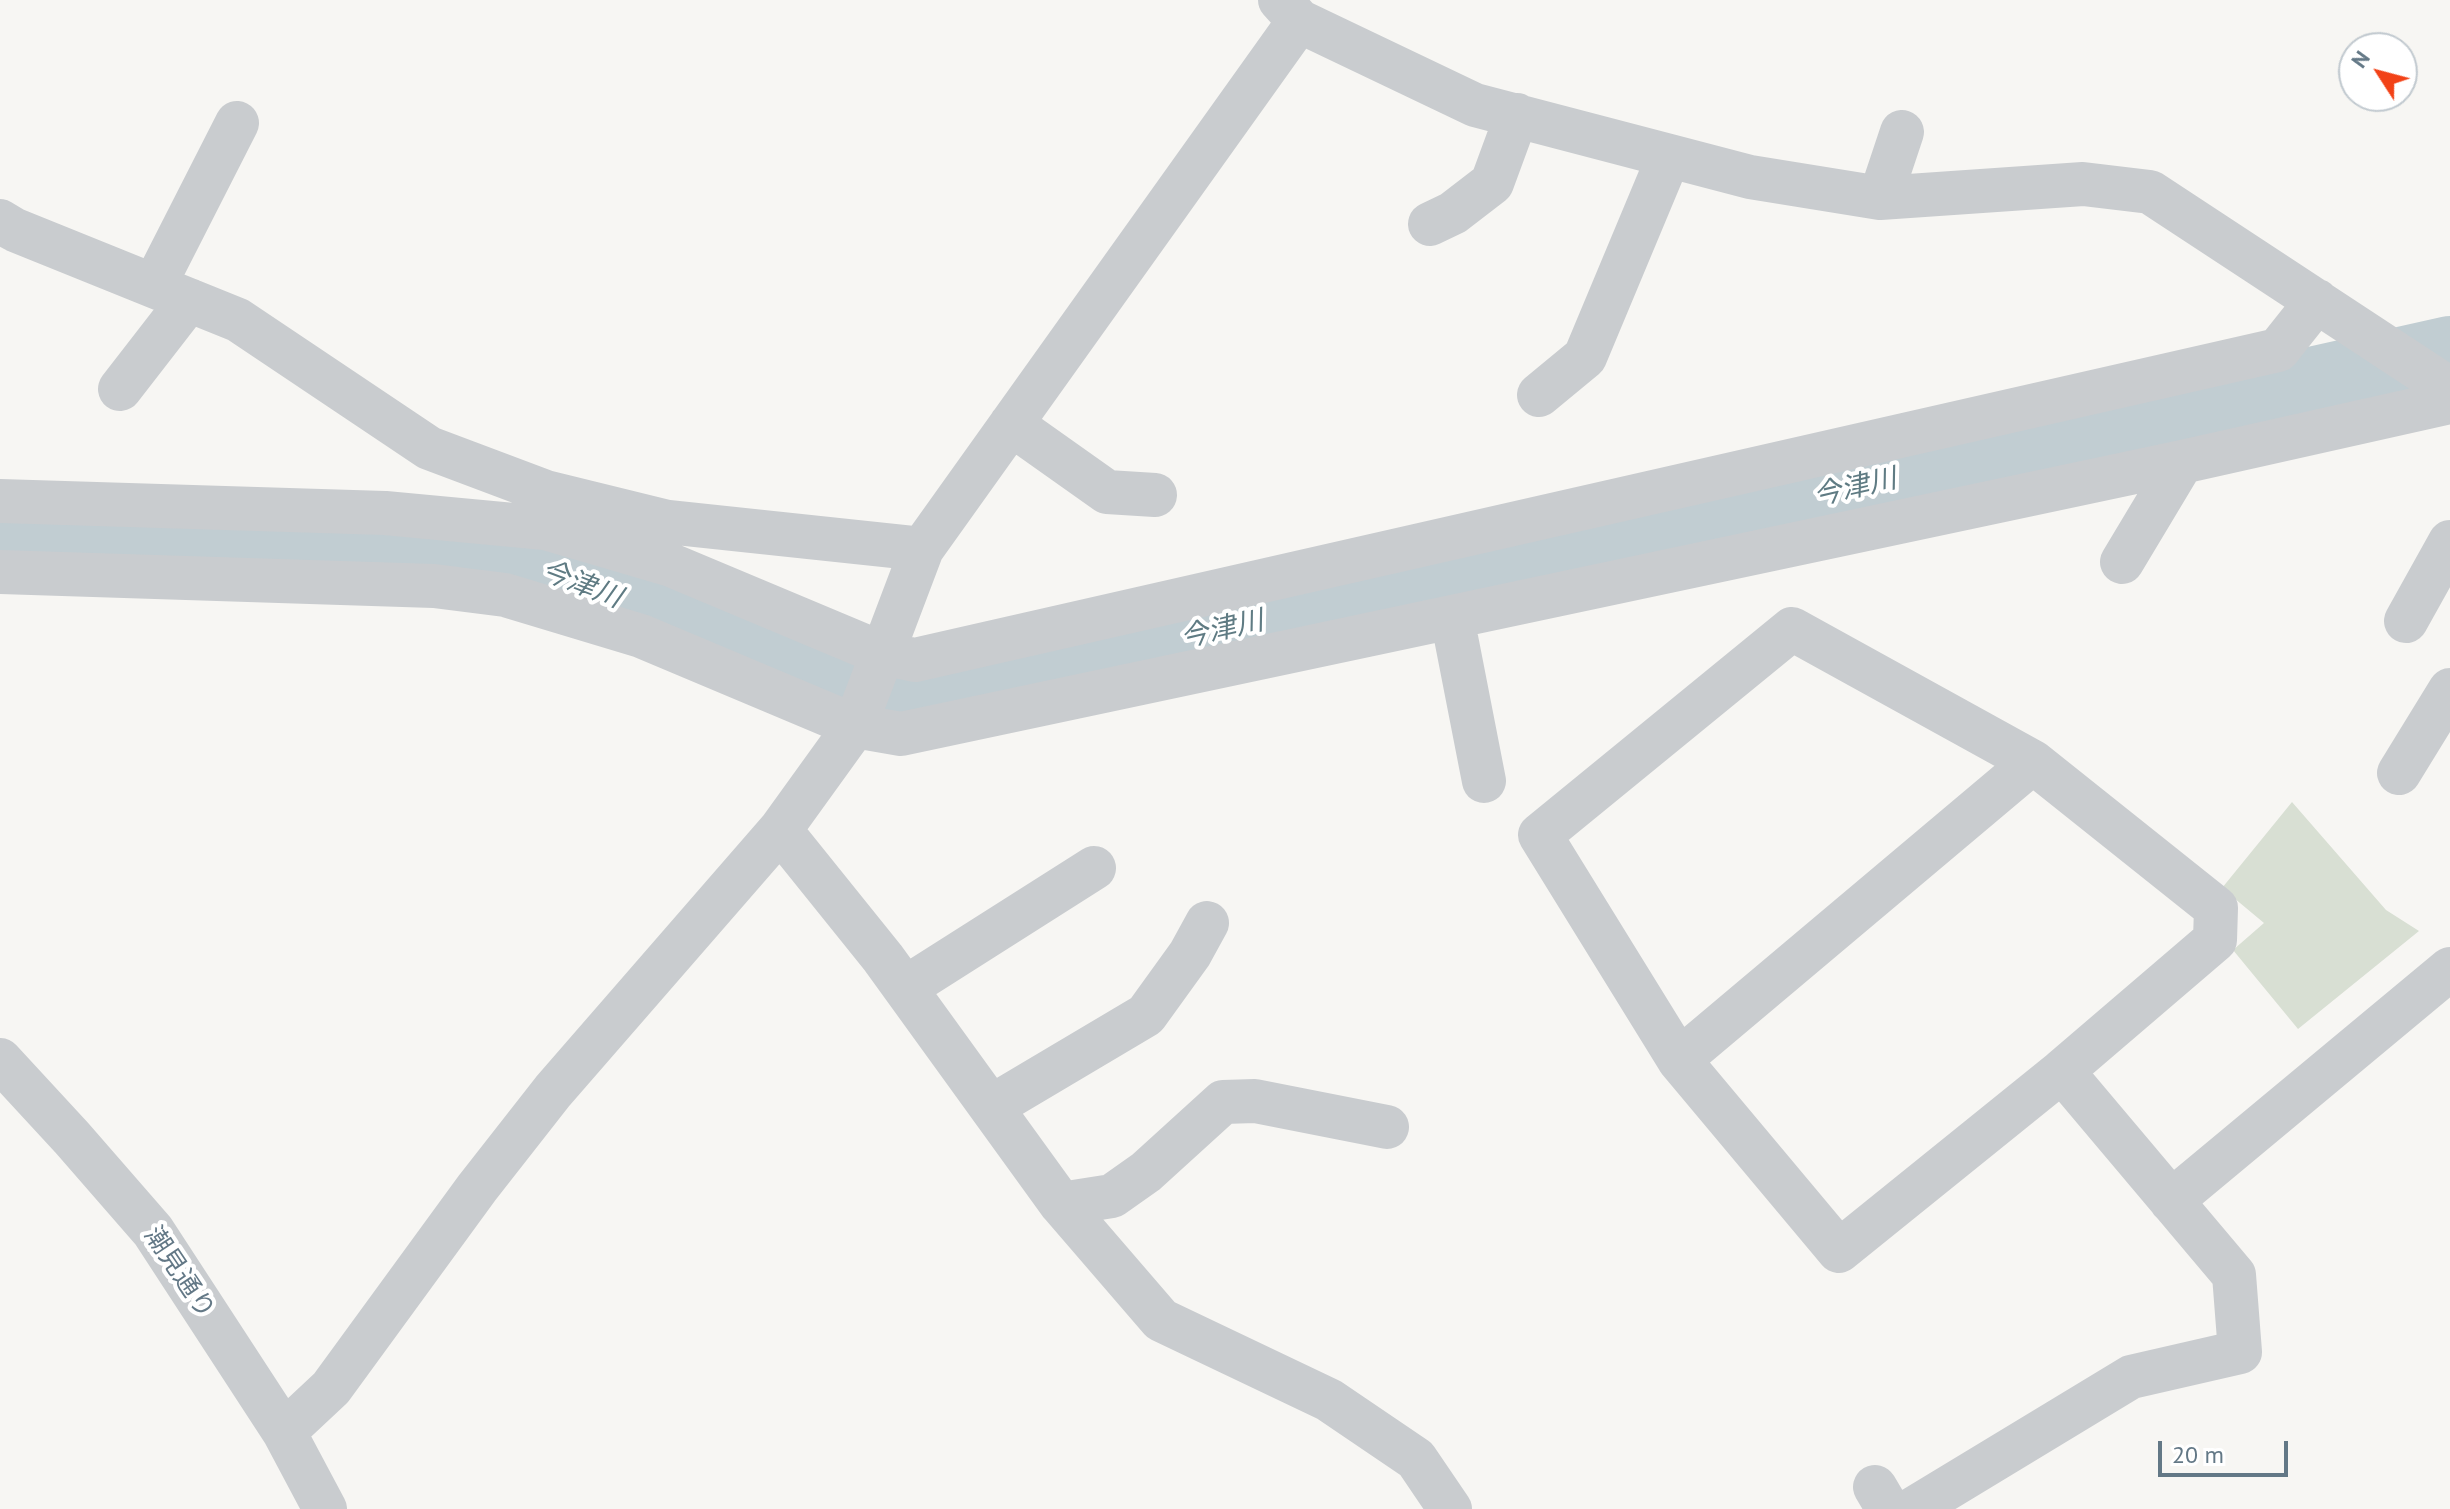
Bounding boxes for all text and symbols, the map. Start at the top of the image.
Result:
north arrow [2338,32,2418,112]
text: N [2345,45,2376,73]
water label: 今津川 [1810,462,1900,514]
water label: 今津川 [536,554,626,616]
water label: 今津川 [1177,604,1267,656]
street label: 潮見通り [137,1221,221,1325]
scale bar [2162,1425,2292,1475]
text: 20 m [2172,1439,2224,1470]

